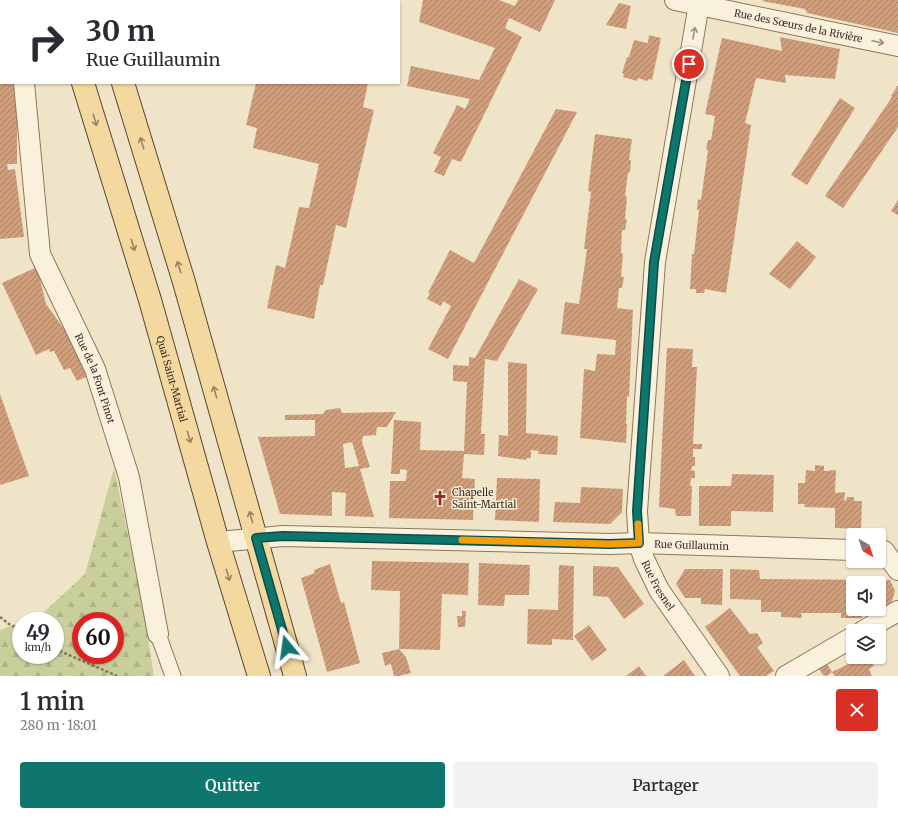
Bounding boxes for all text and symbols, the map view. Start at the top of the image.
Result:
street label: Rue des Sœurs de la Rivière [733,6,864,45]
text: 30 m [86,13,155,49]
icon: right [20,16,72,68]
one-way arrow [691,26,699,39]
one-way arrow [871,38,884,46]
pin [672,47,706,81]
text: Rue Guillaumin [86,48,221,71]
icon: arrive [678,53,700,75]
one-way arrow [92,114,99,127]
one-way arrow [138,136,145,149]
one-way arrow [130,238,137,251]
one-way arrow [175,261,182,274]
street label: Rue de la Font Pinot [72,331,118,425]
street label: Quai Saint-Martial [154,334,190,423]
one-way arrow [211,386,218,399]
one-way arrow [186,430,193,443]
place label: Chapelle Saint-Martial [452,486,516,511]
church icon: Chapelle Saint-Martial [431,489,449,507]
one-way arrow [246,511,254,524]
north arrow [846,528,886,568]
map controls [846,528,886,664]
street label: Rue Guillaumin [654,537,730,552]
street label: Rue Fresnel [639,558,678,613]
one-way arrow [225,569,233,581]
button: sound [846,576,886,616]
speed limit sign: 60 [72,612,124,664]
text: 49 [26,620,50,645]
button: layers [846,624,886,664]
position arrow [266,626,308,668]
text: km/h [25,641,51,654]
text: 1 min [20,686,85,717]
button: close [836,689,878,731]
text: 280 m · 18:01 [20,717,97,734]
button: Quitter [20,762,445,808]
button: Partager [453,762,878,808]

